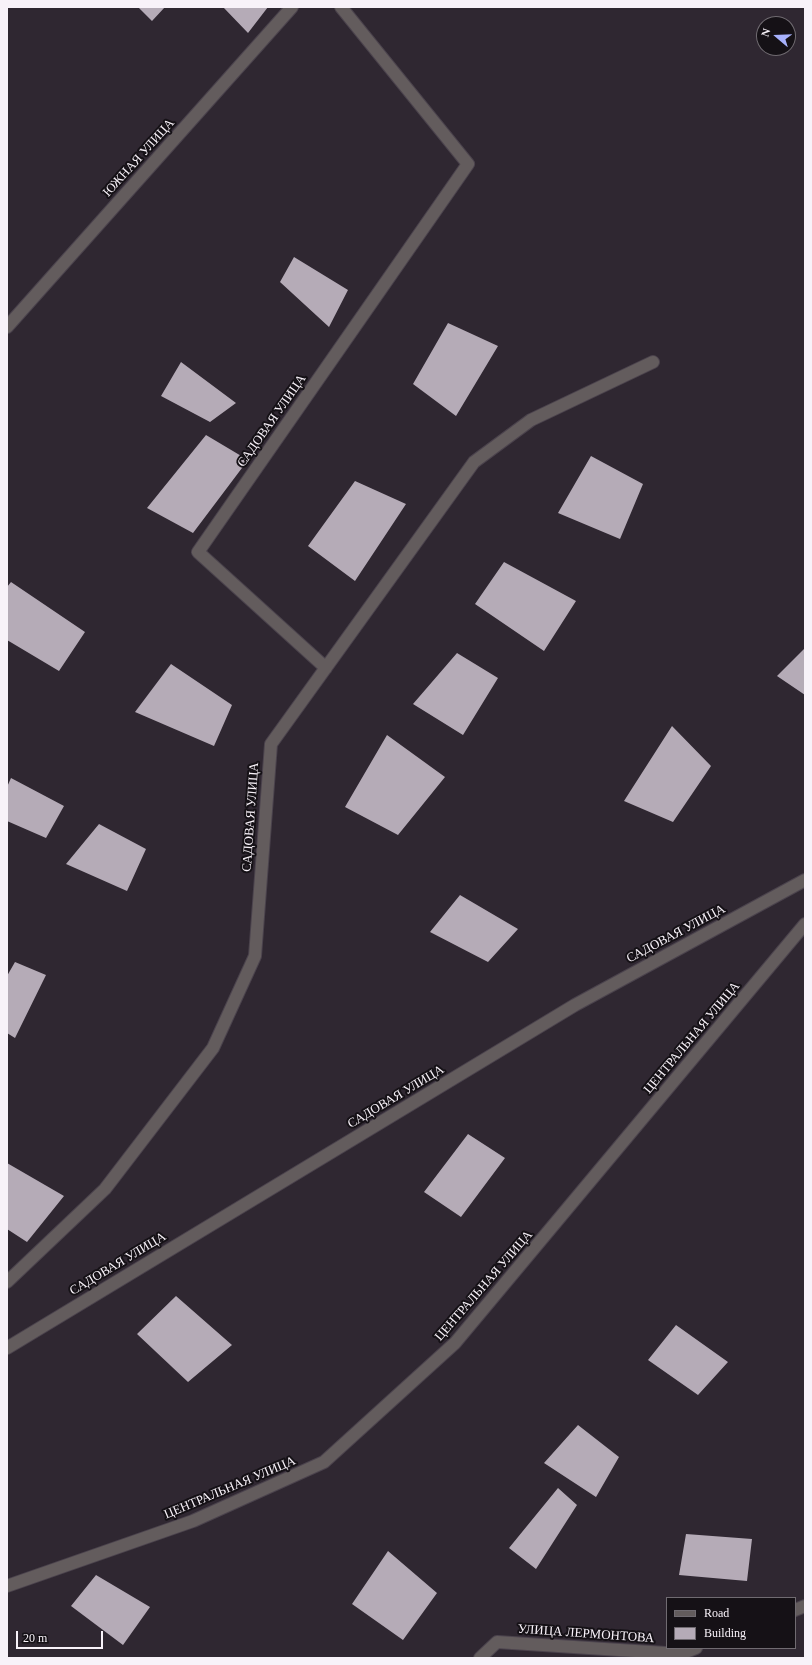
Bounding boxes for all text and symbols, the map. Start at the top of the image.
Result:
north arrow [756,16,796,56]
text: N [759,27,773,38]
street label: ЮЖНАЯ УЛИЦА [100,116,178,200]
street label: САДОВАЯ УЛИЦА [234,372,310,470]
street label: САДОВАЯ УЛИЦА [239,762,263,872]
street label: САДОВАЯ УЛИЦА [624,901,728,967]
street label: ЦЕНТРАЛЬНАЯ УЛИЦА [641,979,743,1097]
street label: САДОВАЯ УЛИЦА [345,1062,447,1132]
street label: ЦЕНТРАЛЬНАЯ УЛИЦА [432,1228,536,1344]
street label: САДОВАЯ УЛИЦА [67,1229,169,1299]
street label: ЦЕНТРАЛЬНАЯ УЛИЦА [162,1453,298,1523]
legend [666,1597,796,1649]
text: Road [704,1606,729,1620]
street label: УЛИЦА ЛЕРМОНТОВА [517,1621,655,1647]
scale bar [18,1623,105,1649]
text: Building [704,1626,746,1640]
text: 20 m [23,1631,47,1645]

